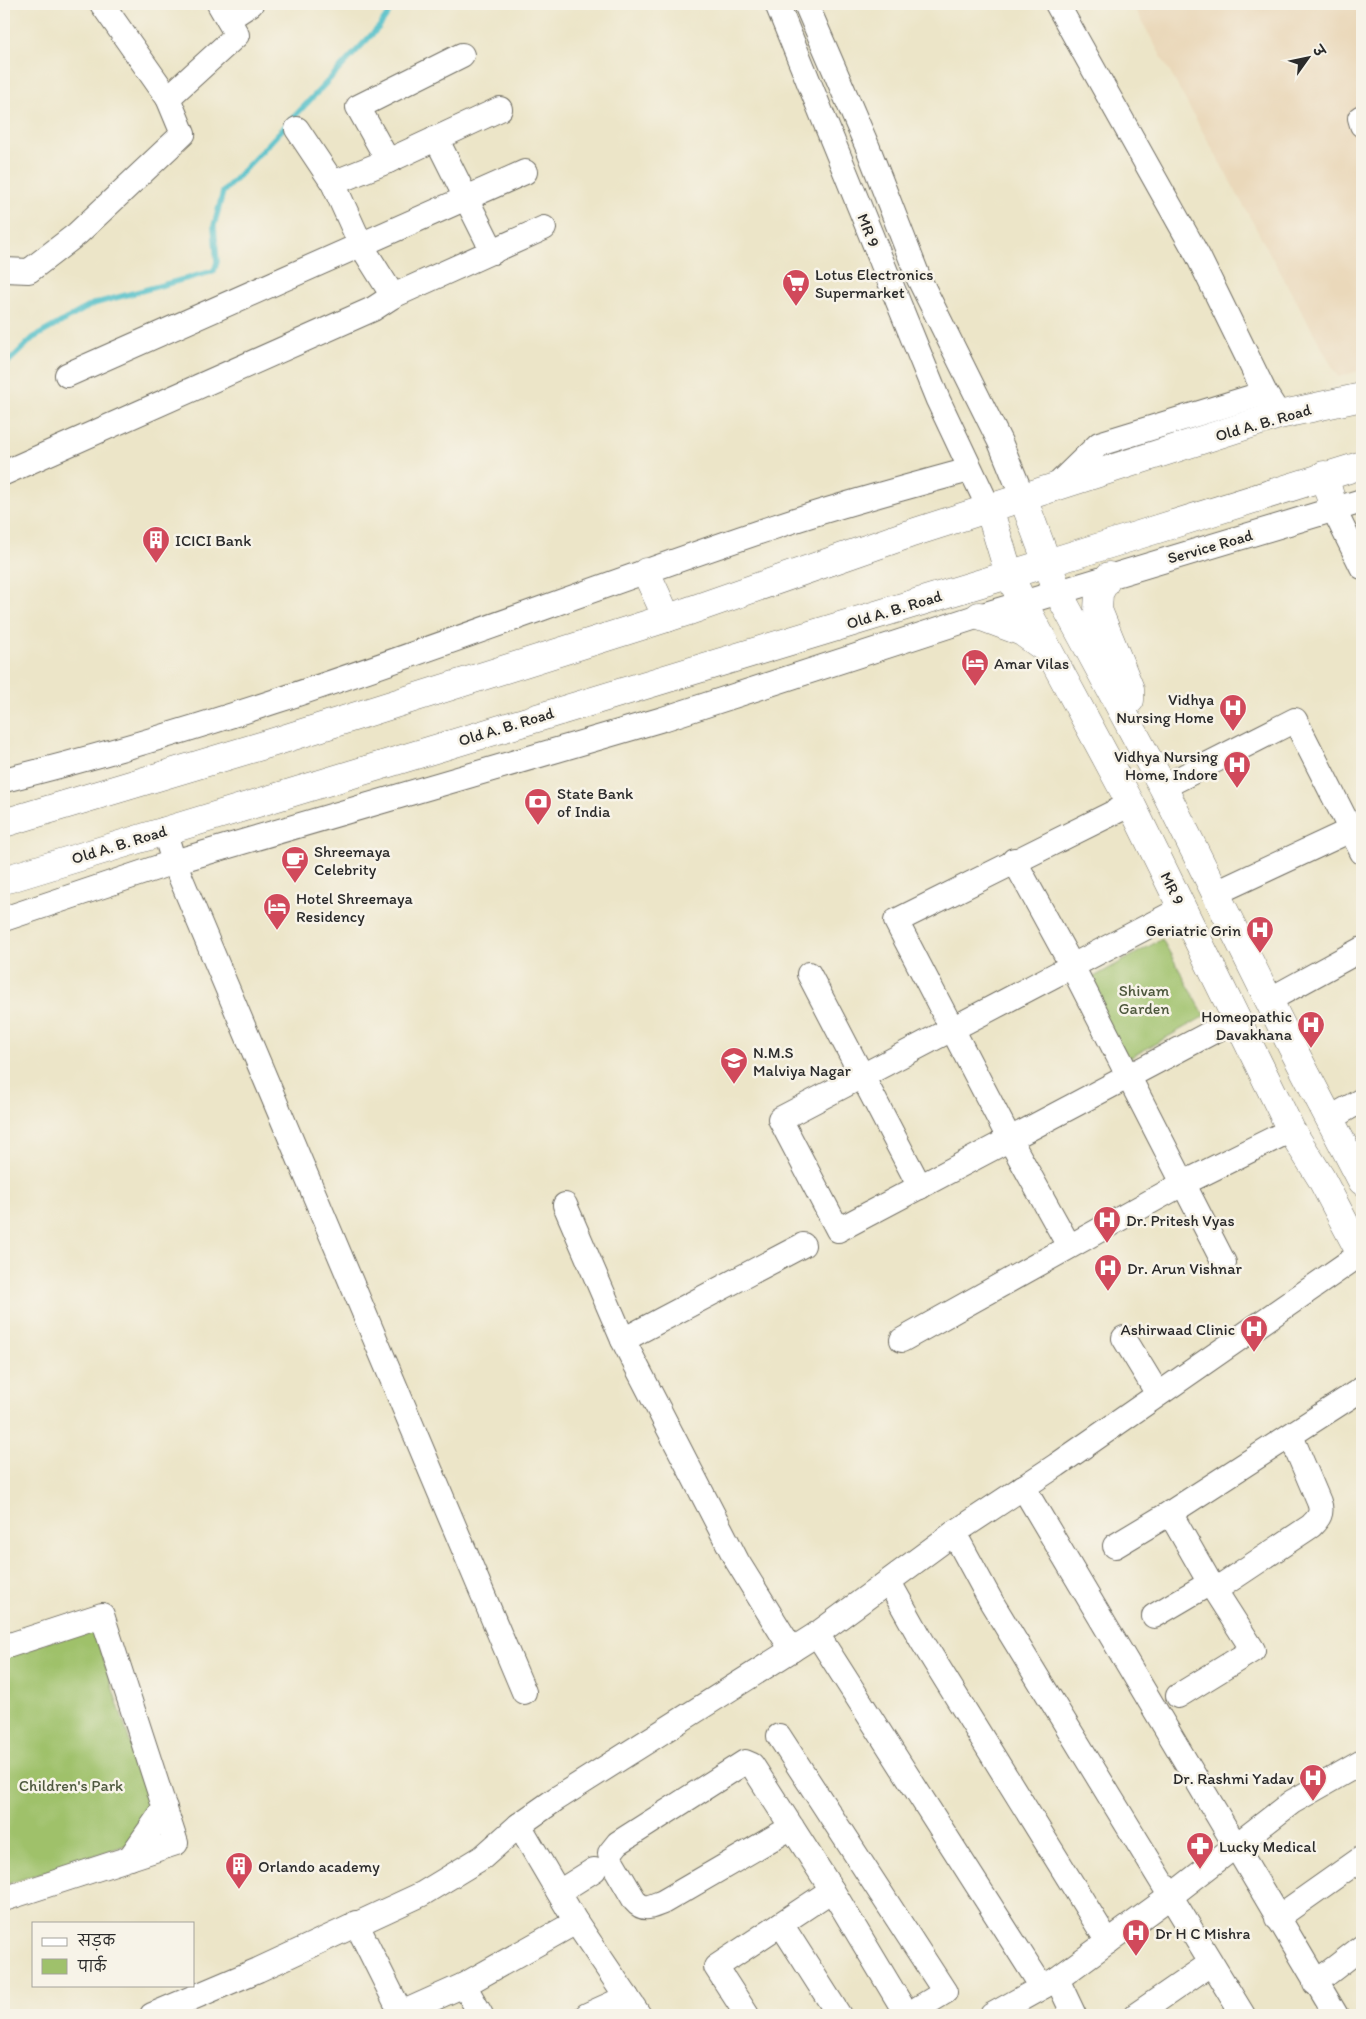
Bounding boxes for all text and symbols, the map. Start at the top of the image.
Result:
north arrow [1284,32,1334,82]
text: उ [1308,41,1329,61]
street label: MR 9 [853,211,884,250]
place label: Lotus Electronics Supermarket [815,265,933,302]
supermarket icon: Lotus Electronics Supermarket [781,268,811,307]
street label: Old A. B. Road [1213,400,1313,445]
building icon: ICICI Bank [141,525,171,564]
street label: Service Road [1165,525,1255,568]
place label: ICICI Bank [175,531,251,550]
street label: Old A. B. Road [844,586,944,633]
hotel icon: Amar Vilas [960,648,990,687]
place label: Amar Vilas [994,654,1069,673]
place label: Vidhya Nursing Home [1116,690,1214,727]
hospital icon: Vidhya Nursing Home [1218,693,1248,732]
street label: Old A. B. Road [456,703,556,750]
place label: Vidhya Nursing Home, Indore [1114,747,1219,784]
hospital icon: Vidhya Nursing Home, Indore [1222,750,1252,789]
place label: State Bank of India [557,784,634,821]
bank icon: State Bank of India [523,787,553,826]
street label: Old A. B. Road [69,821,169,868]
place label: Shreemaya Celebrity [314,842,391,879]
cafe icon: Shreemaya Celebrity [280,845,310,884]
street label: MR 9 [1156,869,1189,908]
place label: Hotel Shreemaya Residency [296,889,413,926]
hotel icon: Hotel Shreemaya Residency [262,892,292,931]
hospital icon: Geriatric Grin [1245,915,1275,954]
place label: Geriatric Grin [1146,921,1241,940]
park label: Shivam Garden [1119,981,1170,1018]
place label: Homeopathic Davakhana [1201,1007,1293,1044]
hospital icon: Homeopathic Davakhana [1296,1010,1326,1049]
place label: N.M.S Malviya Nagar [753,1043,851,1080]
school or university icon: N.M.S Malviya Nagar [719,1046,749,1085]
hospital icon: Dr. Pritesh Vyas [1092,1205,1122,1244]
place label: Dr. Pritesh Vyas [1126,1211,1235,1230]
hospital icon: Dr. Arun Vishnar [1093,1253,1123,1292]
place label: Dr. Arun Vishnar [1127,1259,1242,1278]
hospital icon: Ashirwaad Clinic [1239,1314,1269,1353]
place label: Ashirwaad Clinic [1120,1320,1235,1339]
hospital icon: Dr. Rashmi Yadav [1298,1763,1328,1802]
place label: Dr. Rashmi Yadav [1173,1769,1295,1788]
park label: Children's Park [19,1776,123,1795]
pharmacy icon: Lucky Medical [1185,1831,1215,1870]
place label: Lucky Medical [1219,1837,1317,1856]
building icon: Orlando academy [224,1851,254,1890]
place label: Orlando academy [258,1857,380,1876]
hospital icon: Dr H C Mishra [1121,1918,1151,1957]
legend [32,1922,195,1986]
place label: Dr H C Mishra [1155,1924,1250,1943]
text: सड़क [77,1932,116,1951]
text: पार्क [77,1955,108,1976]

